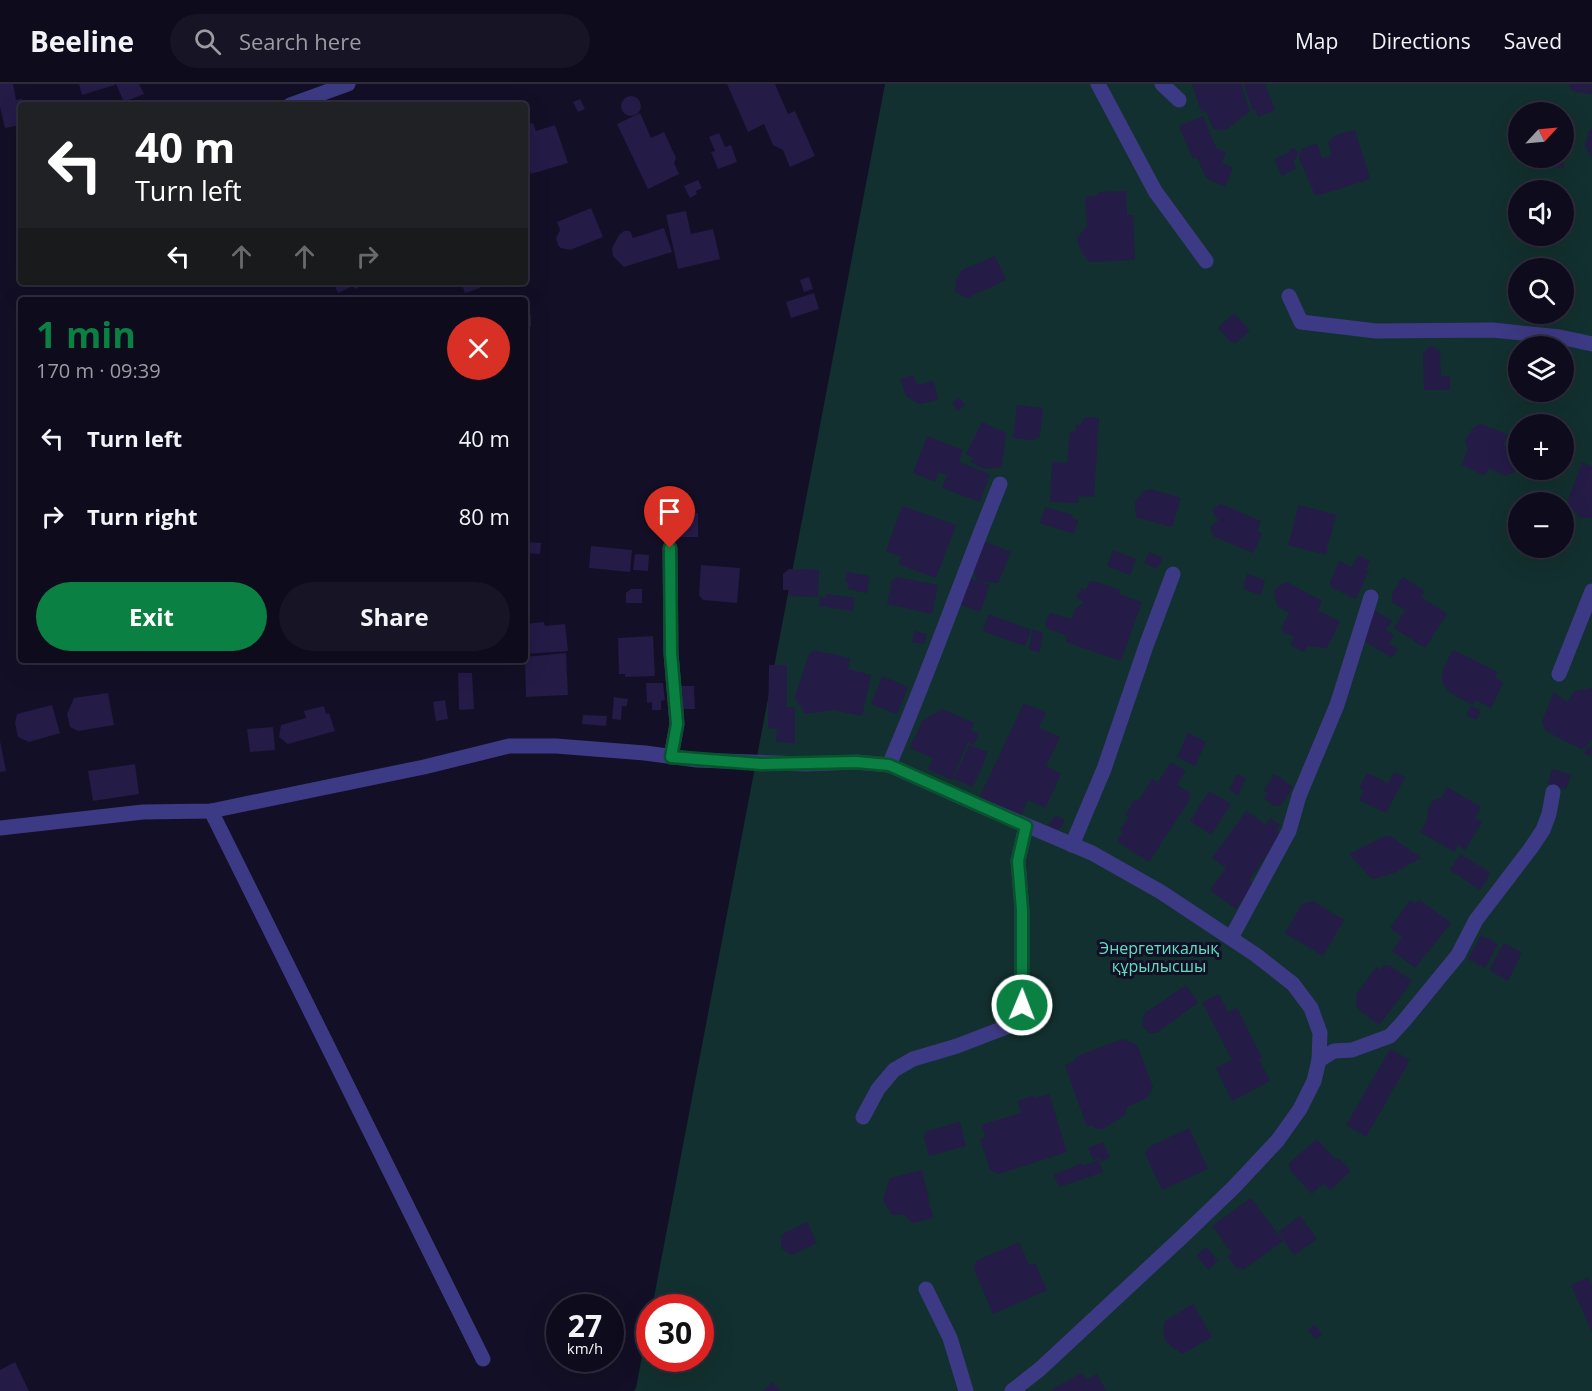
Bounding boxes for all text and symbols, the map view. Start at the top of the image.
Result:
search box [170,14,590,68]
text: Beeline [30,22,134,60]
icon: search [191,25,224,58]
text: Search here [239,26,362,56]
text: Map [1295,27,1338,55]
text: Directions [1371,27,1471,55]
text: Saved [1504,27,1562,55]
north arrow [1508,102,1574,168]
map controls [1508,102,1574,558]
text: 40 m [135,118,235,175]
icon: left [36,126,114,204]
text: Turn left [135,172,242,209]
button: sound [1508,180,1574,246]
icon: left [162,240,195,273]
icon: ahead [225,240,258,273]
icon: ahead [288,240,321,273]
icon: right [351,240,384,273]
button: search [1508,258,1574,324]
text: 1 min [36,310,136,359]
button: close [447,317,510,380]
button: layers [1508,336,1574,402]
text: 170 m · 09:39 [36,357,161,384]
button: + [1508,414,1574,480]
icon: left [36,422,69,455]
text: Turn left [87,423,182,453]
text: 40 m [459,423,510,453]
pin [644,486,695,548]
button: − [1508,492,1574,558]
icon: arrive [653,495,686,528]
icon: right [36,500,69,533]
text: Turn right [87,501,198,531]
text: 80 m [459,501,510,531]
button: Exit [36,582,267,651]
button: Share [279,582,510,651]
park label: Энергетикалық құрылысшы [1099,937,1219,977]
position arrow [990,973,1054,1037]
speed limit sign: 30 [636,1294,714,1372]
text: 27 [568,1305,602,1346]
text: km/h [567,1338,603,1358]

